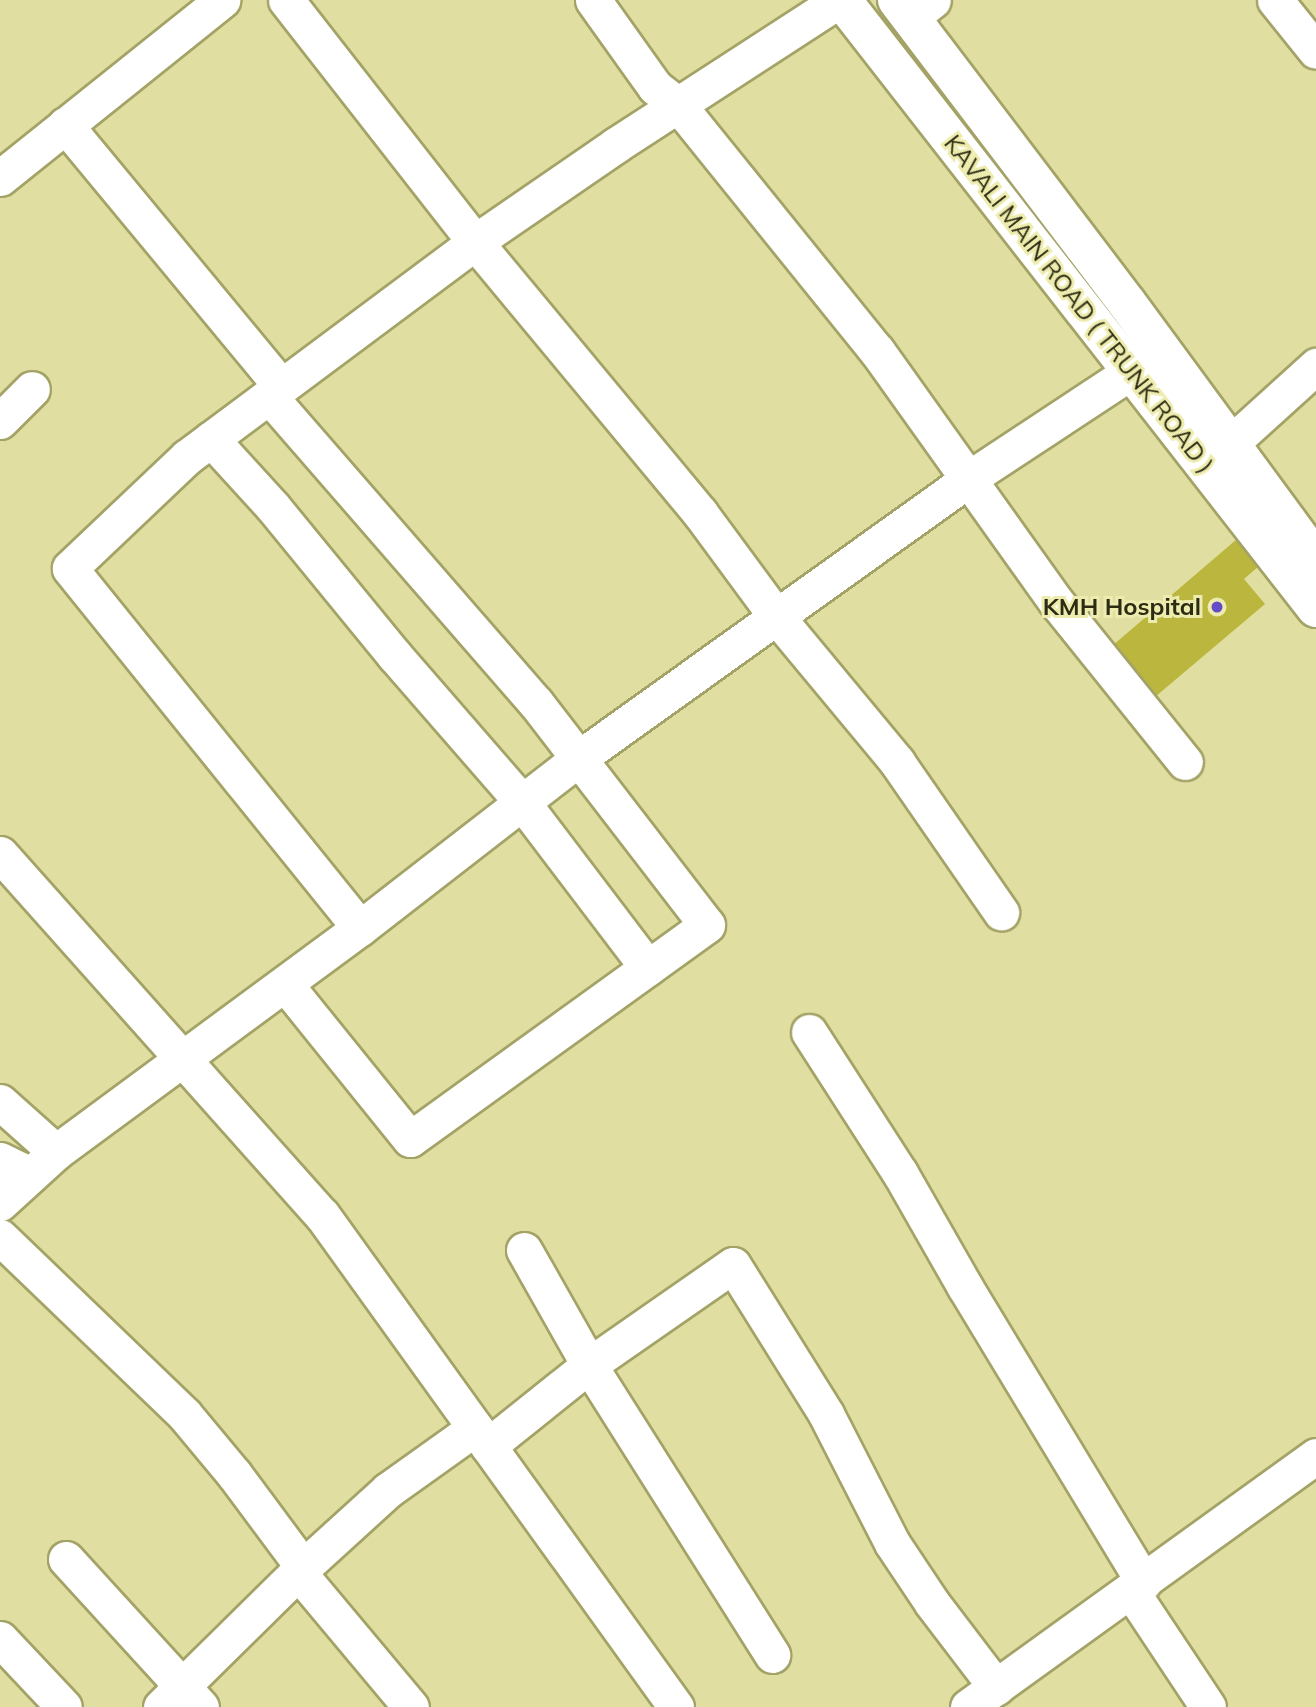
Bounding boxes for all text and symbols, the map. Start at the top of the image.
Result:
street label: KAVALI MAIN ROAD ( TRUNK ROAD ) [938,129,1220,479]
place label: KMH Hospital [1043,593,1201,621]
marker: KMH Hospital [1207,597,1227,617]

